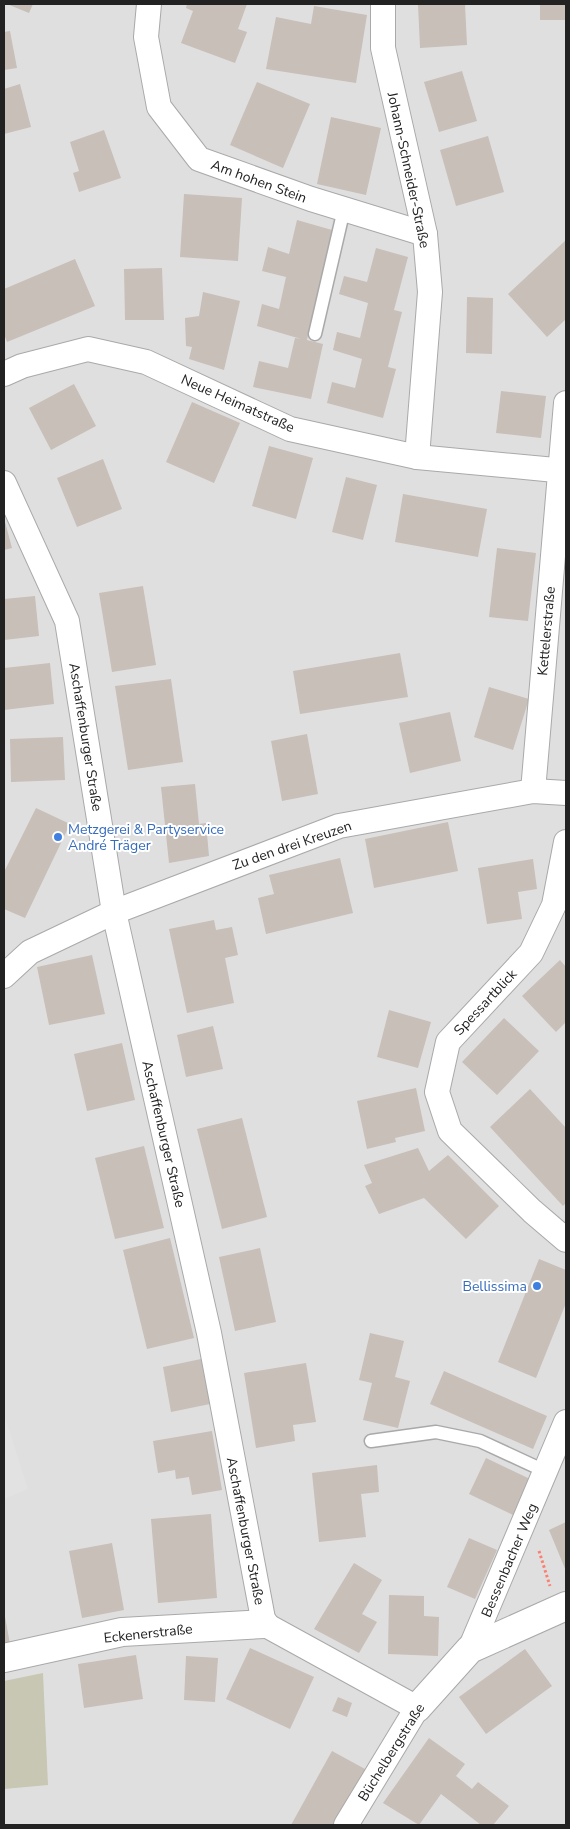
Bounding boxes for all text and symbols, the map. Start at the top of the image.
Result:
street label: Johann-Schneider-Straße [383,89,434,250]
street label: Am hohen Stein [208,155,309,208]
street label: Neue Heimatstraße [178,370,298,437]
street label: Kettelerstraße [533,586,560,676]
street label: Aschaffenburger Straße [64,661,107,813]
street label: Zu den drei Kreuzen [230,816,354,875]
place label: Metzgerei & Partyservice André Träger [68,820,224,855]
marker: Metzgerei & Partyservice André Träger [52,831,64,843]
street label: Spessartblick [450,964,522,1040]
street label: Aschaffenburger Straße [137,1059,190,1209]
place label: Bellissima [462,1277,527,1296]
marker: Bellissima [531,1280,543,1292]
street label: Aschaffenburger Straße [222,1456,269,1607]
street label: Bessenbacher Weg [477,1500,542,1620]
street label: Eckenerstraße [103,1619,193,1648]
street label: Büchelbergstraße [354,1700,429,1805]

